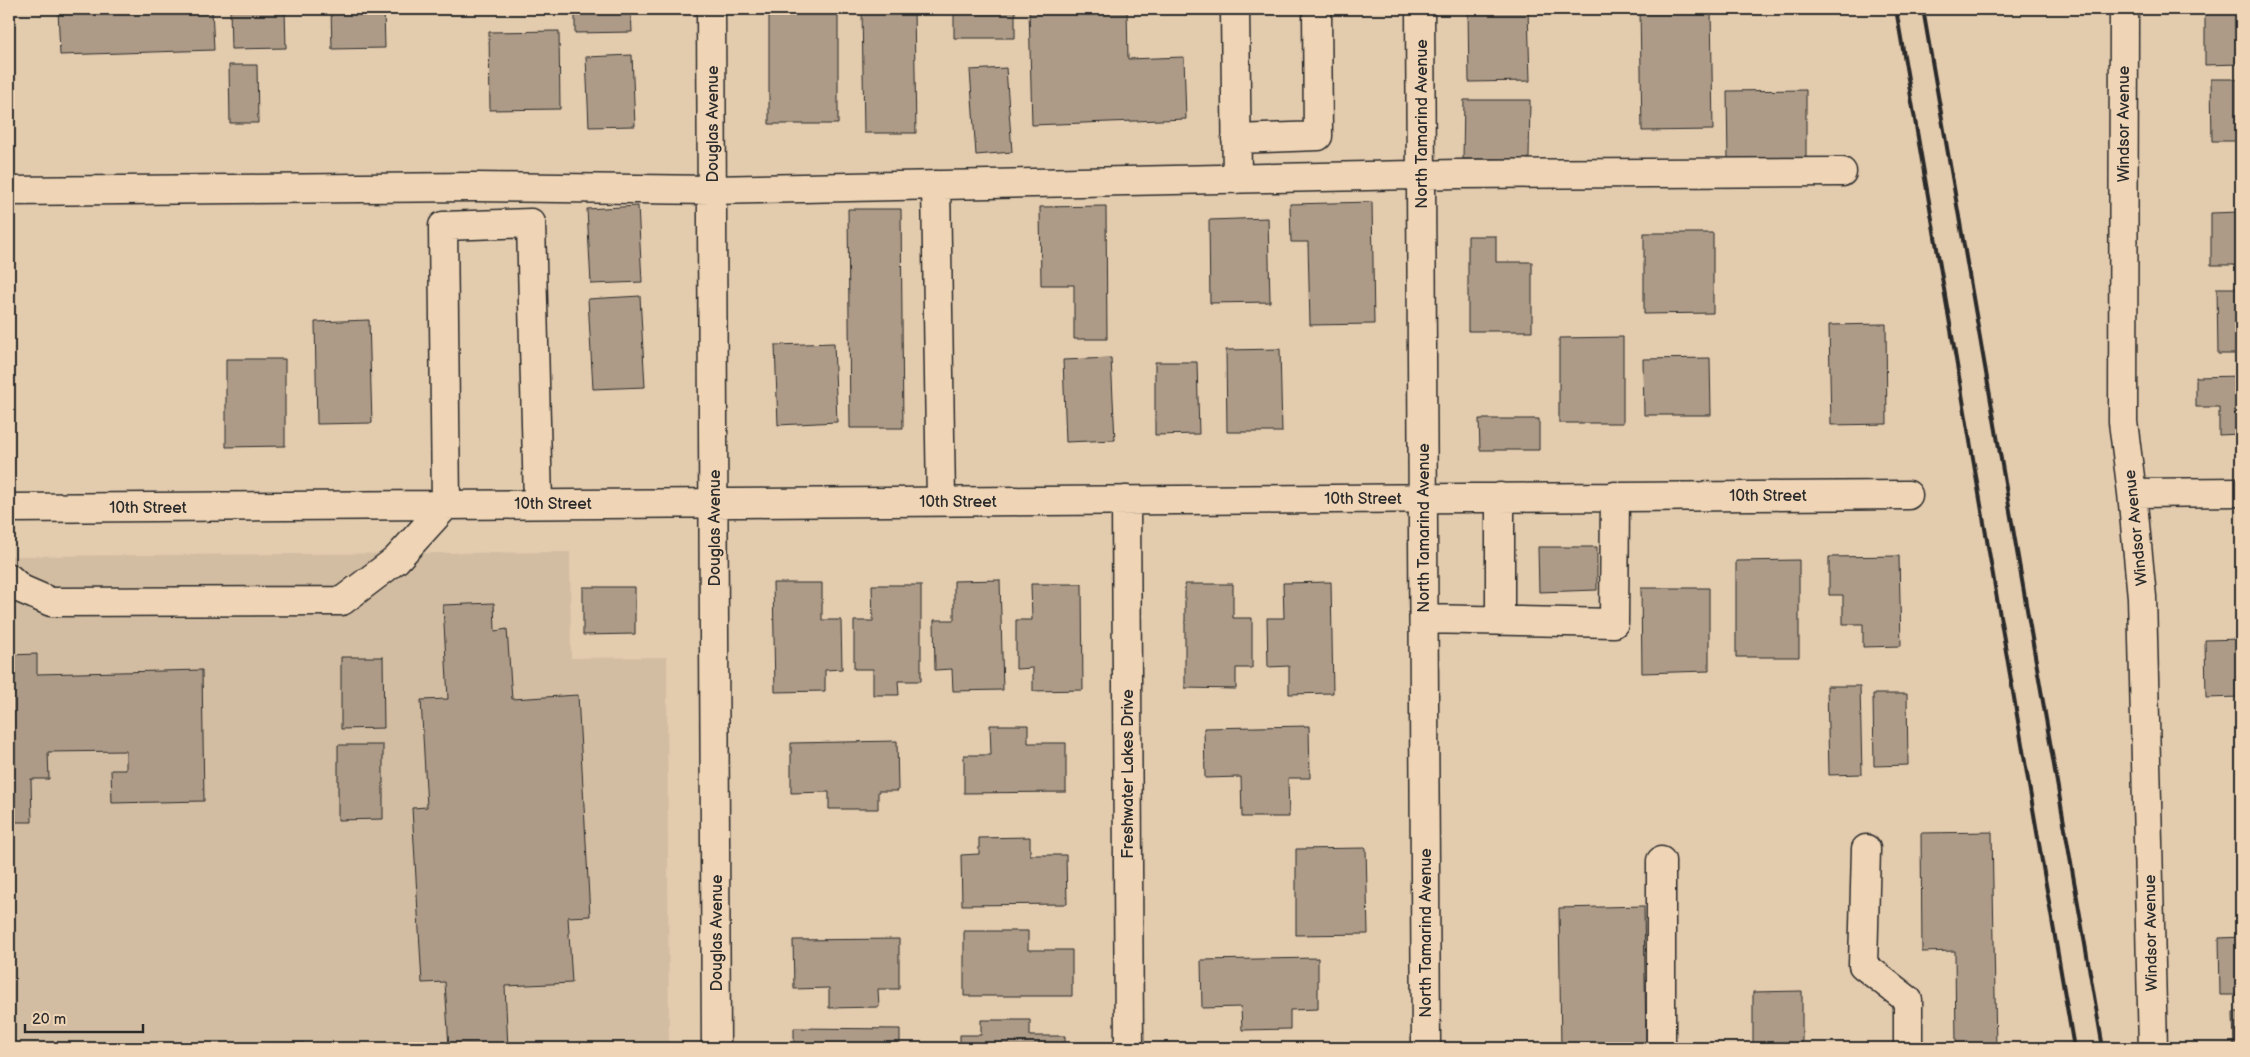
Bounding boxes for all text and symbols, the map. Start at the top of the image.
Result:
street label: North Tamarind Avenue [1413,39,1432,209]
street label: Douglas Avenue [704,65,723,182]
street label: Windsor Avenue [2115,65,2134,182]
street label: North Tamarind Avenue [1415,443,1434,613]
street label: Windsor Avenue [2121,468,2152,587]
street label: Douglas Avenue [706,469,725,586]
street label: 10th Street [1729,487,1807,506]
street label: 10th Street [1324,490,1402,509]
street label: 10th Street [919,493,997,512]
street label: 10th Street [514,495,592,514]
street label: 10th Street [109,499,187,518]
street label: Freshwater Lakes Drive [1119,689,1138,859]
street label: North Tamarind Avenue [1417,848,1436,1018]
street label: Douglas Avenue [708,874,727,991]
street label: Windsor Avenue [2141,874,2162,991]
scale bar [25,1002,142,1034]
text: 20 m [32,1010,66,1029]

